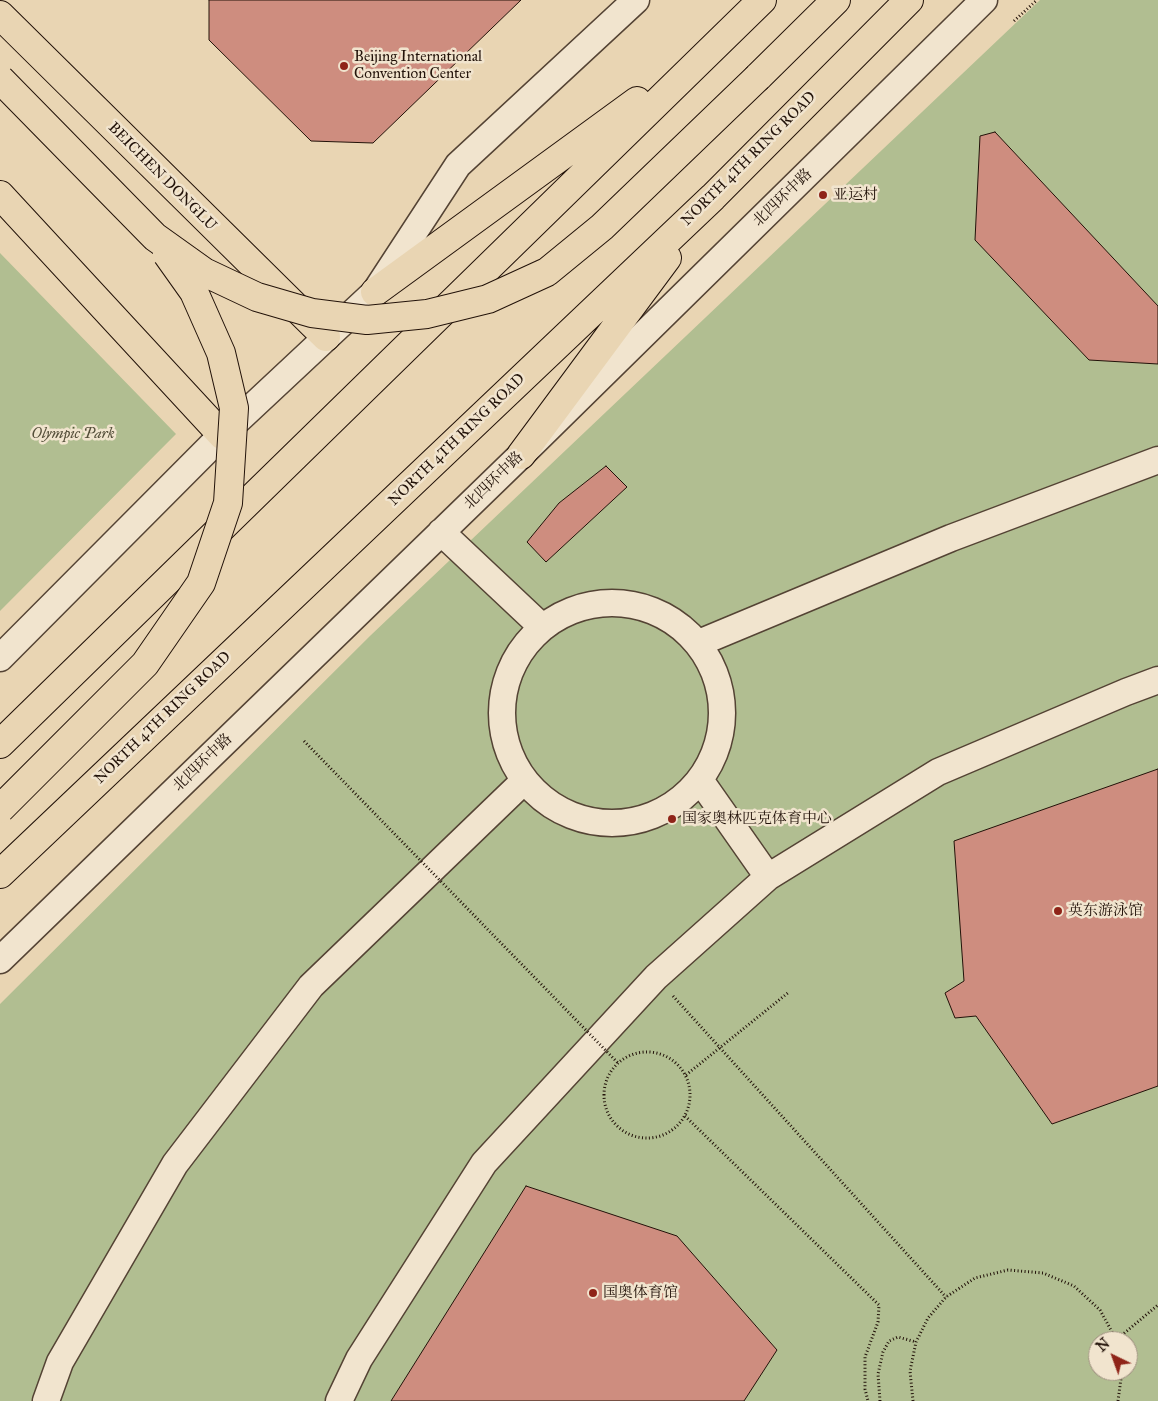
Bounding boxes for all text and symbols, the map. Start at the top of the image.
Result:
place label: Beijing International Convention Center [354,48,482,83]
marker: Beijing International Convention Center [338,60,350,72]
street label: NORTH 4TH RING ROAD [678,88,820,230]
street label: BEICHEN DONGLU [104,119,220,235]
street label: 北四环中路 [750,165,816,231]
place label: 亚运村 [833,186,878,204]
marker: 亚运村 [817,189,829,201]
street label: NORTH 4TH RING ROAD [385,370,529,510]
park label: Olympic Park [32,425,114,443]
street label: 北四环中路 [461,448,527,514]
street label: NORTH 4TH RING ROAD [91,648,235,788]
street label: 北四环中路 [170,730,236,796]
place label: 国家奥林匹克体育中心 [682,810,832,828]
marker: 国家奥林匹克体育中心 [666,813,678,825]
place label: 英东游泳馆 [1068,902,1143,920]
marker: 英东游泳馆 [1052,905,1064,917]
place label: 国奥体育馆 [603,1284,678,1302]
marker: 国奥体育馆 [587,1287,599,1299]
north arrow [1088,1331,1138,1381]
text: N [1093,1335,1113,1356]

